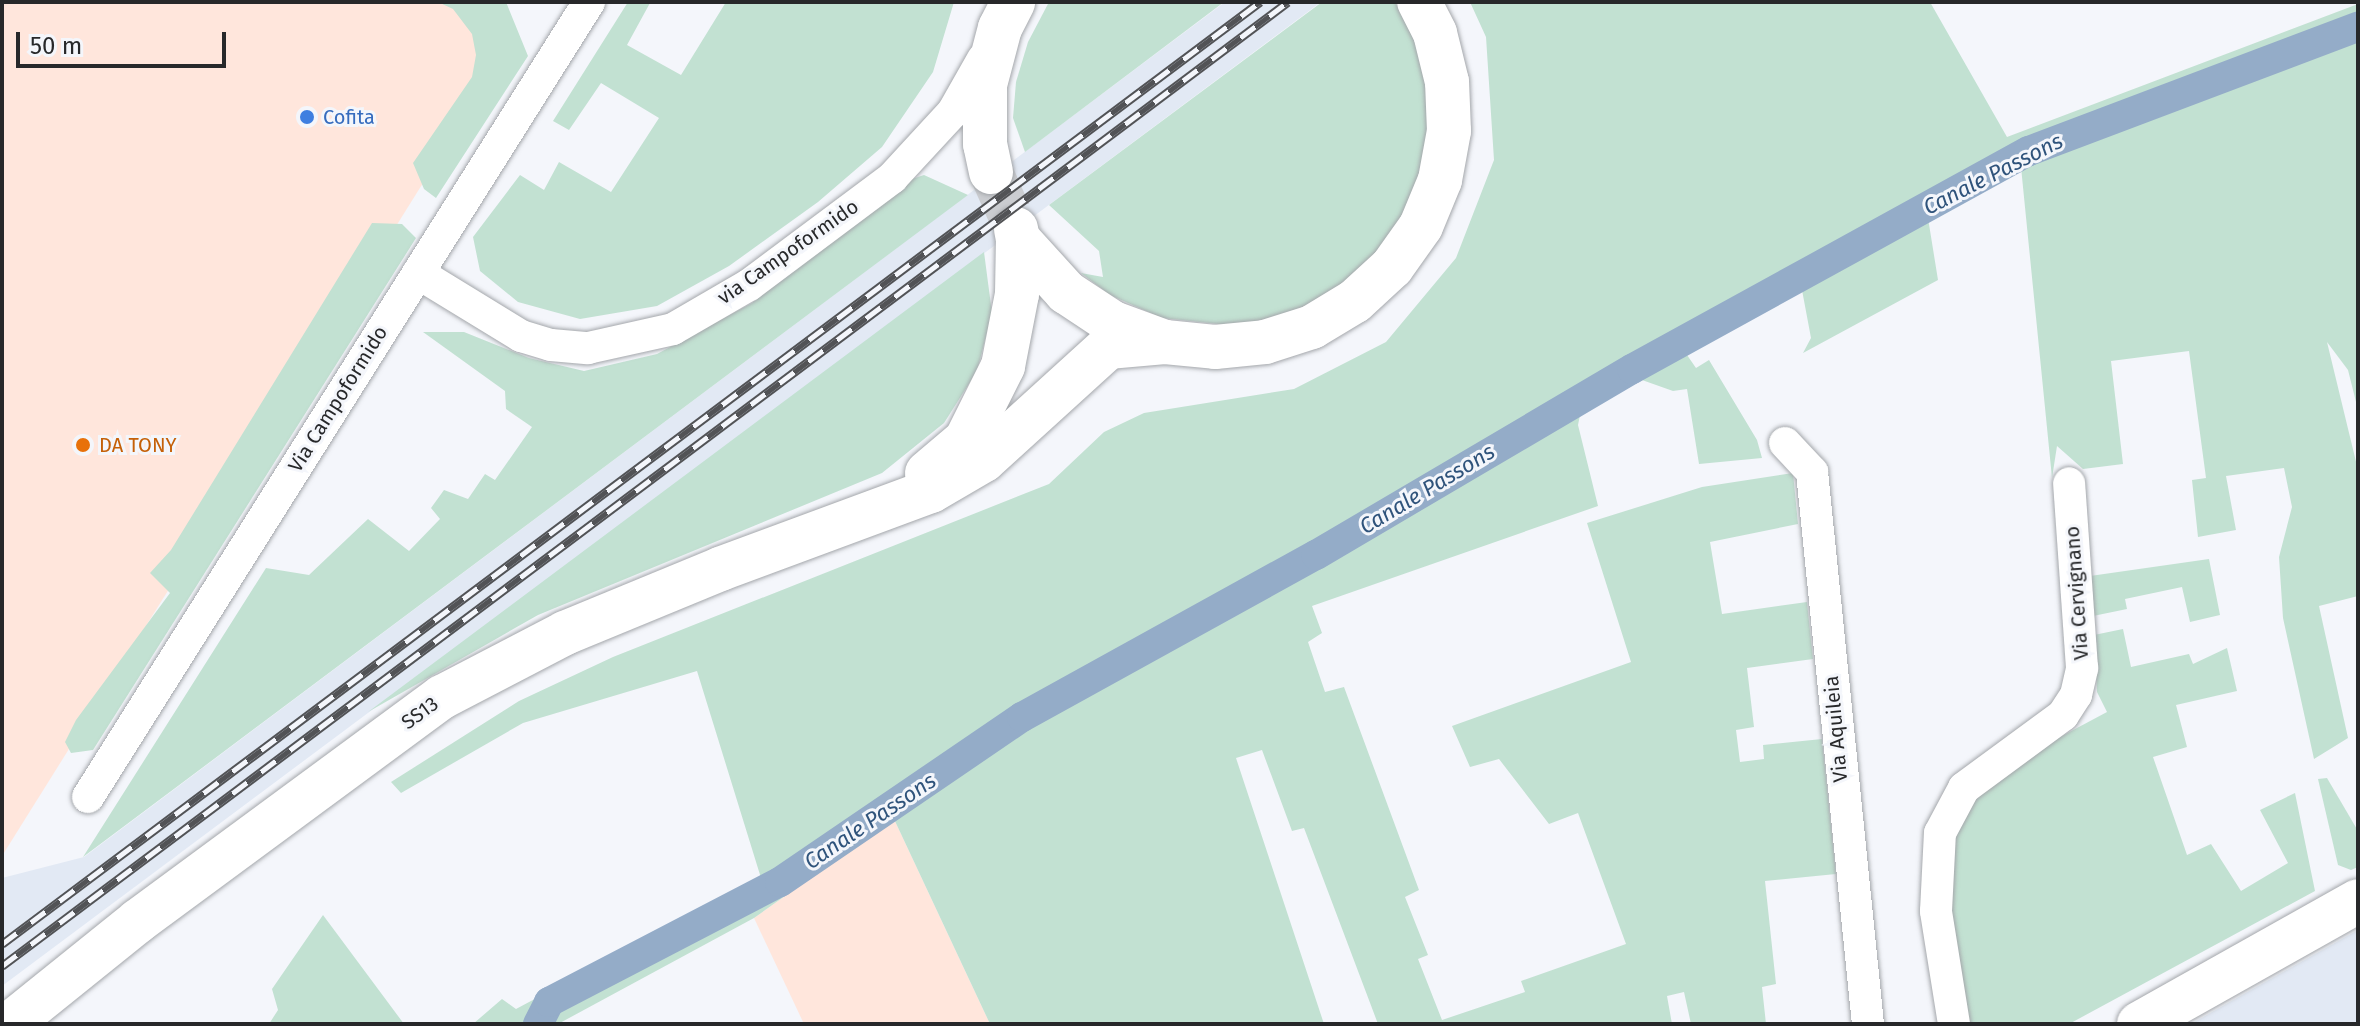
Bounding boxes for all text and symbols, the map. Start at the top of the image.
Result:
scale bar [20,16,230,66]
text: 50 m [30,32,82,60]
place label: Cofita [323,105,375,129]
marker: Cofita [298,108,316,126]
water label: Canale Passons [1919,127,2067,221]
street label: via Campoformido [713,194,863,310]
street label: Via Campoformido [283,321,393,477]
place label: DA TONY [99,433,177,457]
marker: DA TONY [74,436,92,454]
water label: Canale Passons [1355,438,1499,540]
street label: Via Cervignano [2060,525,2094,661]
street label: Via Aquileia [1819,675,1853,783]
street label: SS13 [397,692,443,734]
water label: Canale Passons [799,767,941,875]

